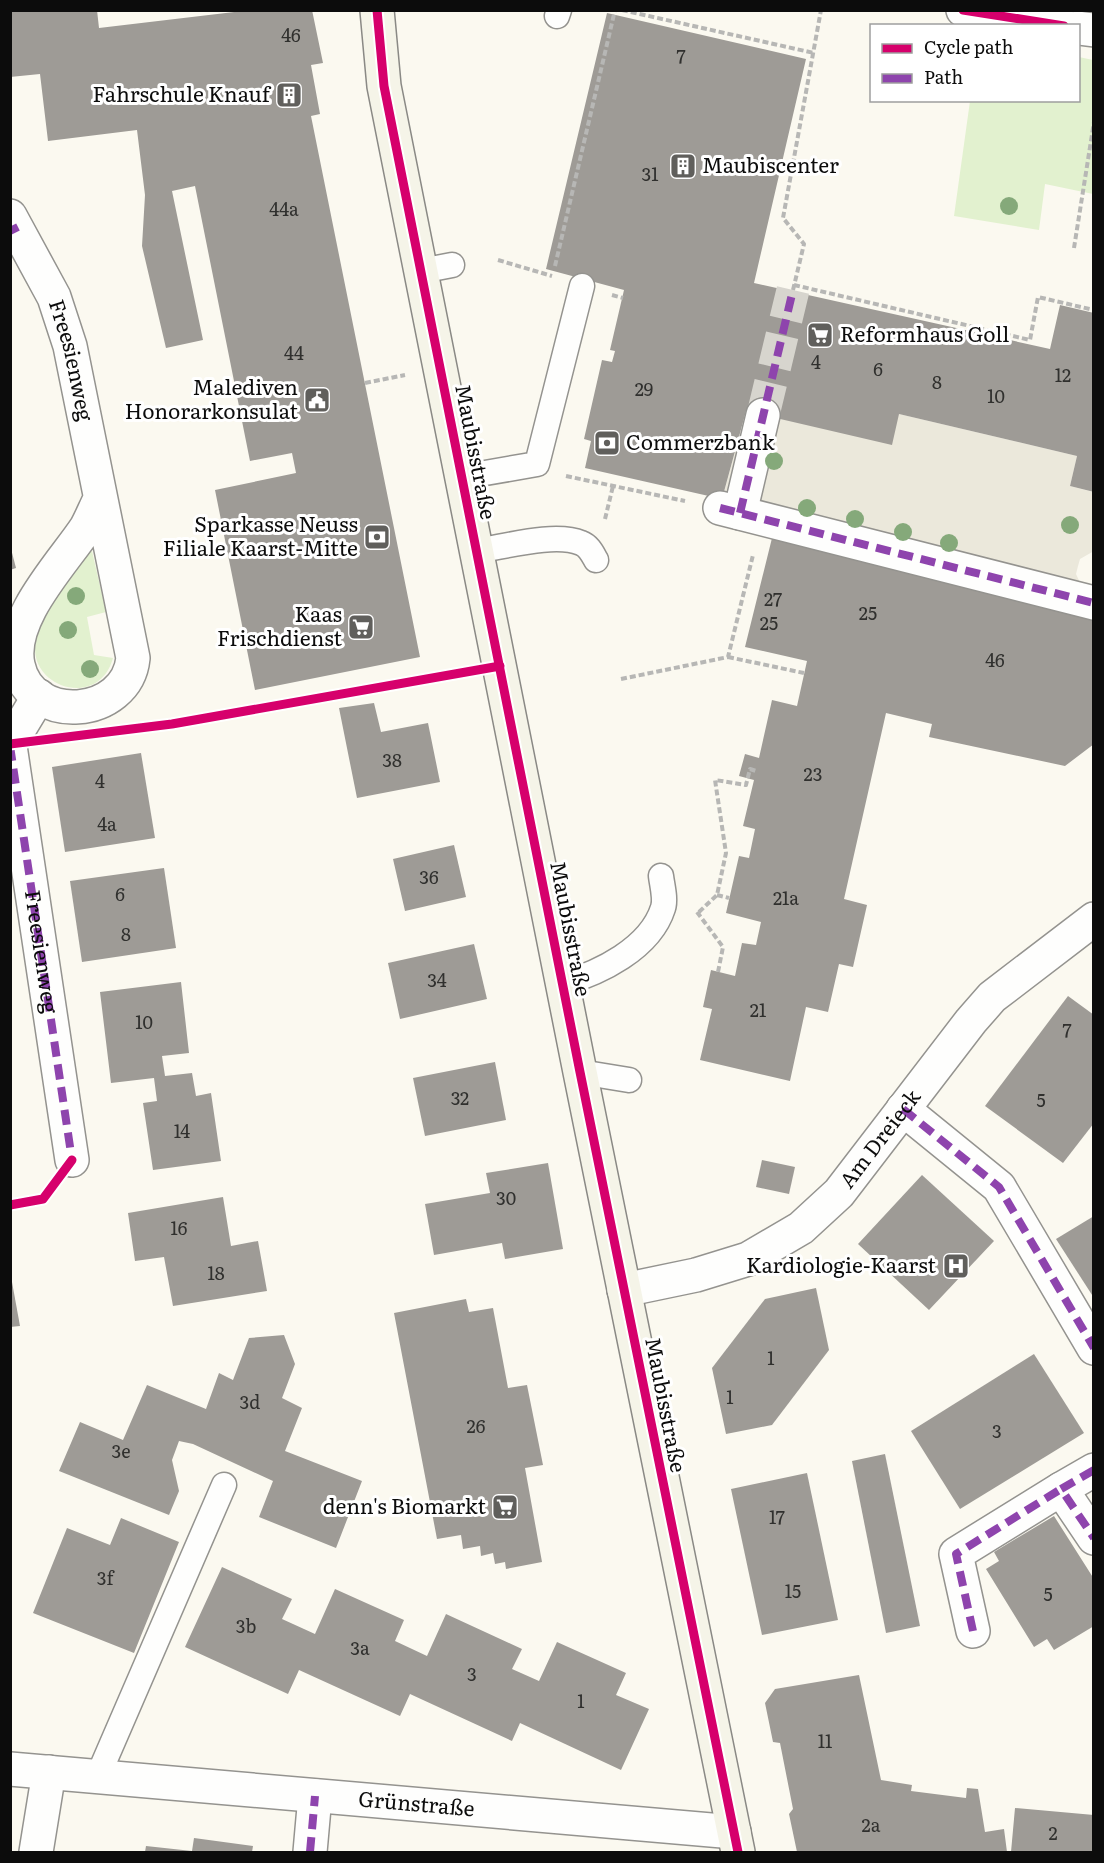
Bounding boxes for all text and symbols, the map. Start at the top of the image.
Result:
house number: 46 [281,21,301,48]
legend [870,24,1080,102]
text: Cycle path [924,33,1013,60]
house number: 7 [676,42,686,69]
text: Path [924,63,963,90]
place label: Fahrschule Knauf [93,77,272,108]
building icon: Fahrschule Knauf [274,80,304,110]
place label: Maubiscenter [702,148,839,179]
building icon: Maubiscenter [668,151,698,181]
house number: 31 [641,160,659,187]
house number: 44a [269,195,299,222]
street label: Freesienweg [43,295,103,424]
place label: Reformhaus Goll [840,317,1009,348]
supermarket icon: Reformhaus Goll [805,320,835,350]
house number: 44 [284,339,304,366]
house number: 4 [811,348,821,375]
house number: 6 [873,355,883,382]
house number: 12 [1055,361,1071,388]
house number: 8 [932,368,942,395]
place label: Malediven Honorarkonsulat [125,370,299,425]
house number: 29 [635,375,653,402]
street label: Maubisstraße [449,381,506,522]
house number: 10 [987,382,1005,409]
public building icon: Malediven Honorarkonsulat [302,385,332,415]
place label: Commerzbank [626,425,775,456]
bank icon: Commerzbank [592,428,622,458]
place label: Sparkasse Neuss Filiale Kaarst-Mitte [163,507,358,562]
bank icon: Sparkasse Neuss Filiale Kaarst-Mitte [362,522,392,552]
house number: 27 [764,585,782,612]
place label: Kaas Frischdienst [217,597,343,652]
house number: 25 [859,599,877,626]
house number: 25 [760,609,778,636]
supermarket icon: Kaas Frischdienst [346,612,376,642]
house number: 46 [985,646,1005,673]
house number: 38 [382,746,402,773]
house number: 23 [804,760,822,787]
house number: 4 [95,767,105,794]
house number: 4a [97,810,117,837]
street label: Maubisstraße [544,858,601,999]
house number: 36 [419,863,439,890]
house number: 6 [115,880,125,907]
house number: 21a [773,884,799,911]
street label: Freesienweg [19,888,68,1015]
house number: 8 [121,920,131,947]
house number: 34 [427,966,447,993]
house number: 21 [750,996,766,1023]
house number: 10 [135,1008,153,1035]
house number: 7 [1062,1016,1072,1043]
street label: Am Dreieck [830,1081,927,1194]
house number: 32 [451,1084,469,1111]
house number: 5 [1036,1086,1046,1113]
house number: 14 [174,1117,190,1144]
house number: 30 [496,1184,516,1211]
house number: 16 [171,1214,188,1241]
place label: Kardiologie-Kaarst [746,1248,937,1279]
hospital icon: Kardiologie-Kaarst [941,1251,971,1281]
house number: 18 [207,1259,225,1286]
street label: Maubisstraße [639,1334,696,1475]
house number: 1 [767,1344,775,1371]
house number: 1 [726,1383,734,1410]
house number: 3d [240,1388,260,1415]
house number: 26 [467,1412,486,1439]
house number: 3 [992,1417,1002,1444]
house number: 3e [111,1437,131,1464]
place label: denn's Biomarkt [323,1489,487,1520]
supermarket icon: denn's Biomarkt [490,1492,520,1522]
house number: 17 [769,1503,785,1530]
house number: 3f [97,1564,115,1591]
house number: 15 [785,1577,801,1604]
house number: 5 [1043,1580,1053,1607]
house number: 3b [236,1612,256,1639]
house number: 3a [350,1634,370,1661]
house number: 3 [467,1660,477,1687]
house number: 1 [577,1687,585,1714]
house number: 11 [818,1727,832,1754]
street label: Grünstraße [357,1781,476,1822]
house number: 2a [862,1811,881,1838]
house number: 2 [1048,1819,1058,1846]

